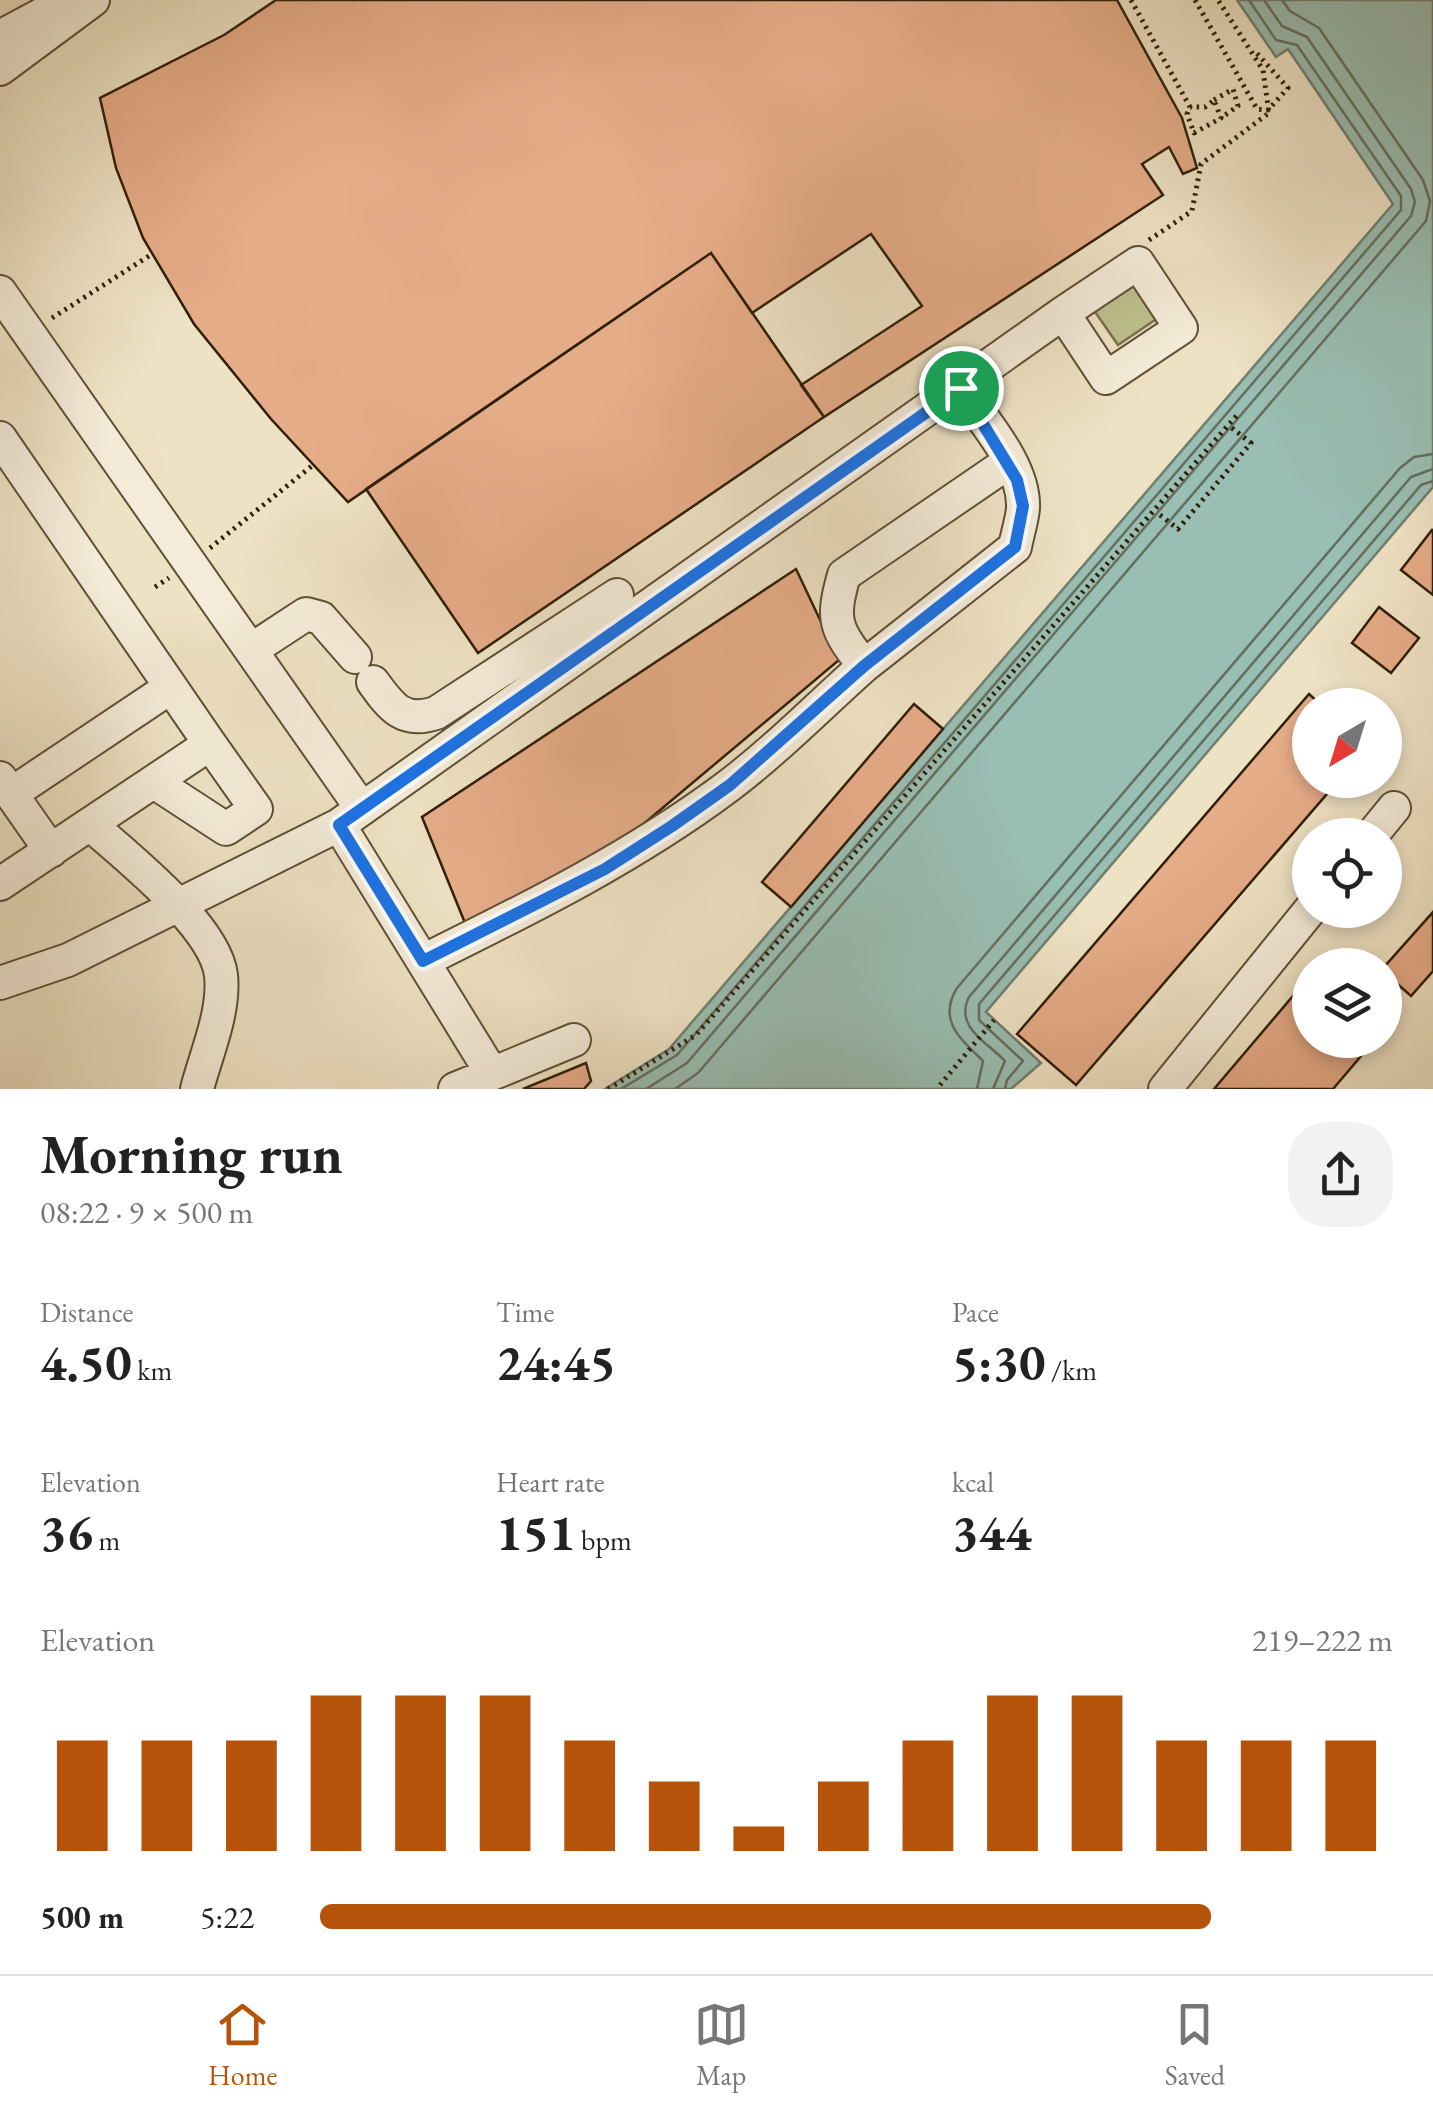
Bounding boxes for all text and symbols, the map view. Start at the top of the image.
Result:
pin [919,346,1004,431]
icon: arrive [934,361,989,416]
north arrow [1292,688,1402,798]
map controls [1292,688,1402,1058]
button: locate [1292,818,1402,928]
button: layers [1292,948,1402,1058]
text: Morning run [40,1118,343,1189]
button: share [1288,1122,1393,1227]
text: 08:22 · 9 × 500 m [40,1191,253,1233]
text: Distance [40,1294,134,1330]
text: Time [496,1294,554,1330]
text: Pace [952,1294,999,1330]
text: 4.50 [40,1330,132,1395]
text: 24:45 [496,1330,616,1395]
text: 5:30 [952,1330,1045,1395]
text: km [132,1352,172,1388]
text: /km [1045,1352,1097,1388]
text: Elevation [40,1464,141,1500]
text: Heart rate [496,1464,605,1500]
text: kcal [952,1464,994,1500]
text: 36 [40,1500,93,1565]
text: 151 [496,1500,575,1565]
text: 344 [952,1500,1031,1565]
text: m [93,1522,120,1558]
text: bpm [575,1522,632,1558]
text: Elevation [40,1619,155,1661]
text: 219–222 m [1252,1619,1393,1661]
text: 500 m [40,1896,124,1938]
text: 5:22 [200,1896,254,1938]
tab: Home [208,1997,277,2093]
tab: Map [694,1997,749,2093]
tab: Saved [1165,1997,1225,2093]

